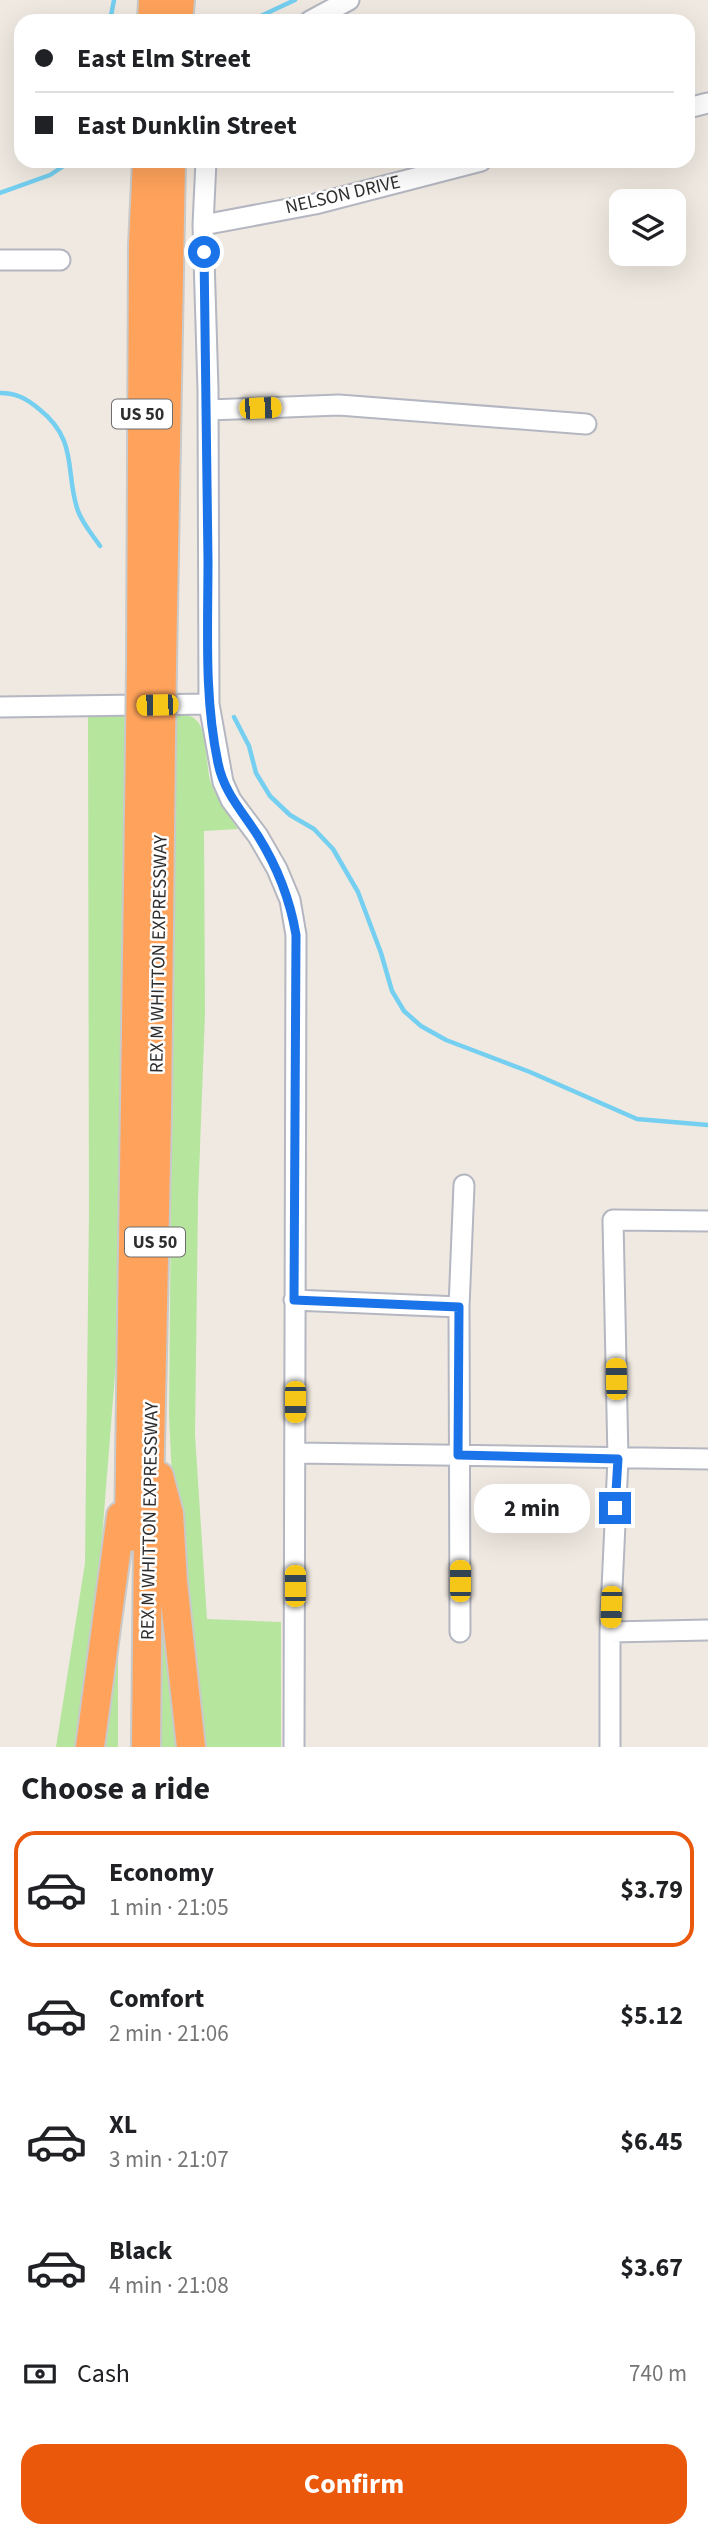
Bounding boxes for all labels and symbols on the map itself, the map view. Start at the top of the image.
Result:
street label: NELSON DRIVE [283,169,403,221]
route start [188,236,220,268]
car [239,397,282,419]
road number: US 50 [112,400,172,428]
car [136,694,179,716]
street label: REX M WHITTON EXPRESSWAY [143,834,175,1073]
road number: US 50 [125,1227,185,1256]
car [606,1358,627,1400]
car [285,1381,306,1423]
street label: REX M WHITTON EXPRESSWAY [134,1401,166,1640]
callout: 2 min [475,1484,590,1532]
route end [599,1492,631,1524]
car [450,1560,471,1602]
car [285,1565,306,1607]
car [600,1586,623,1628]

